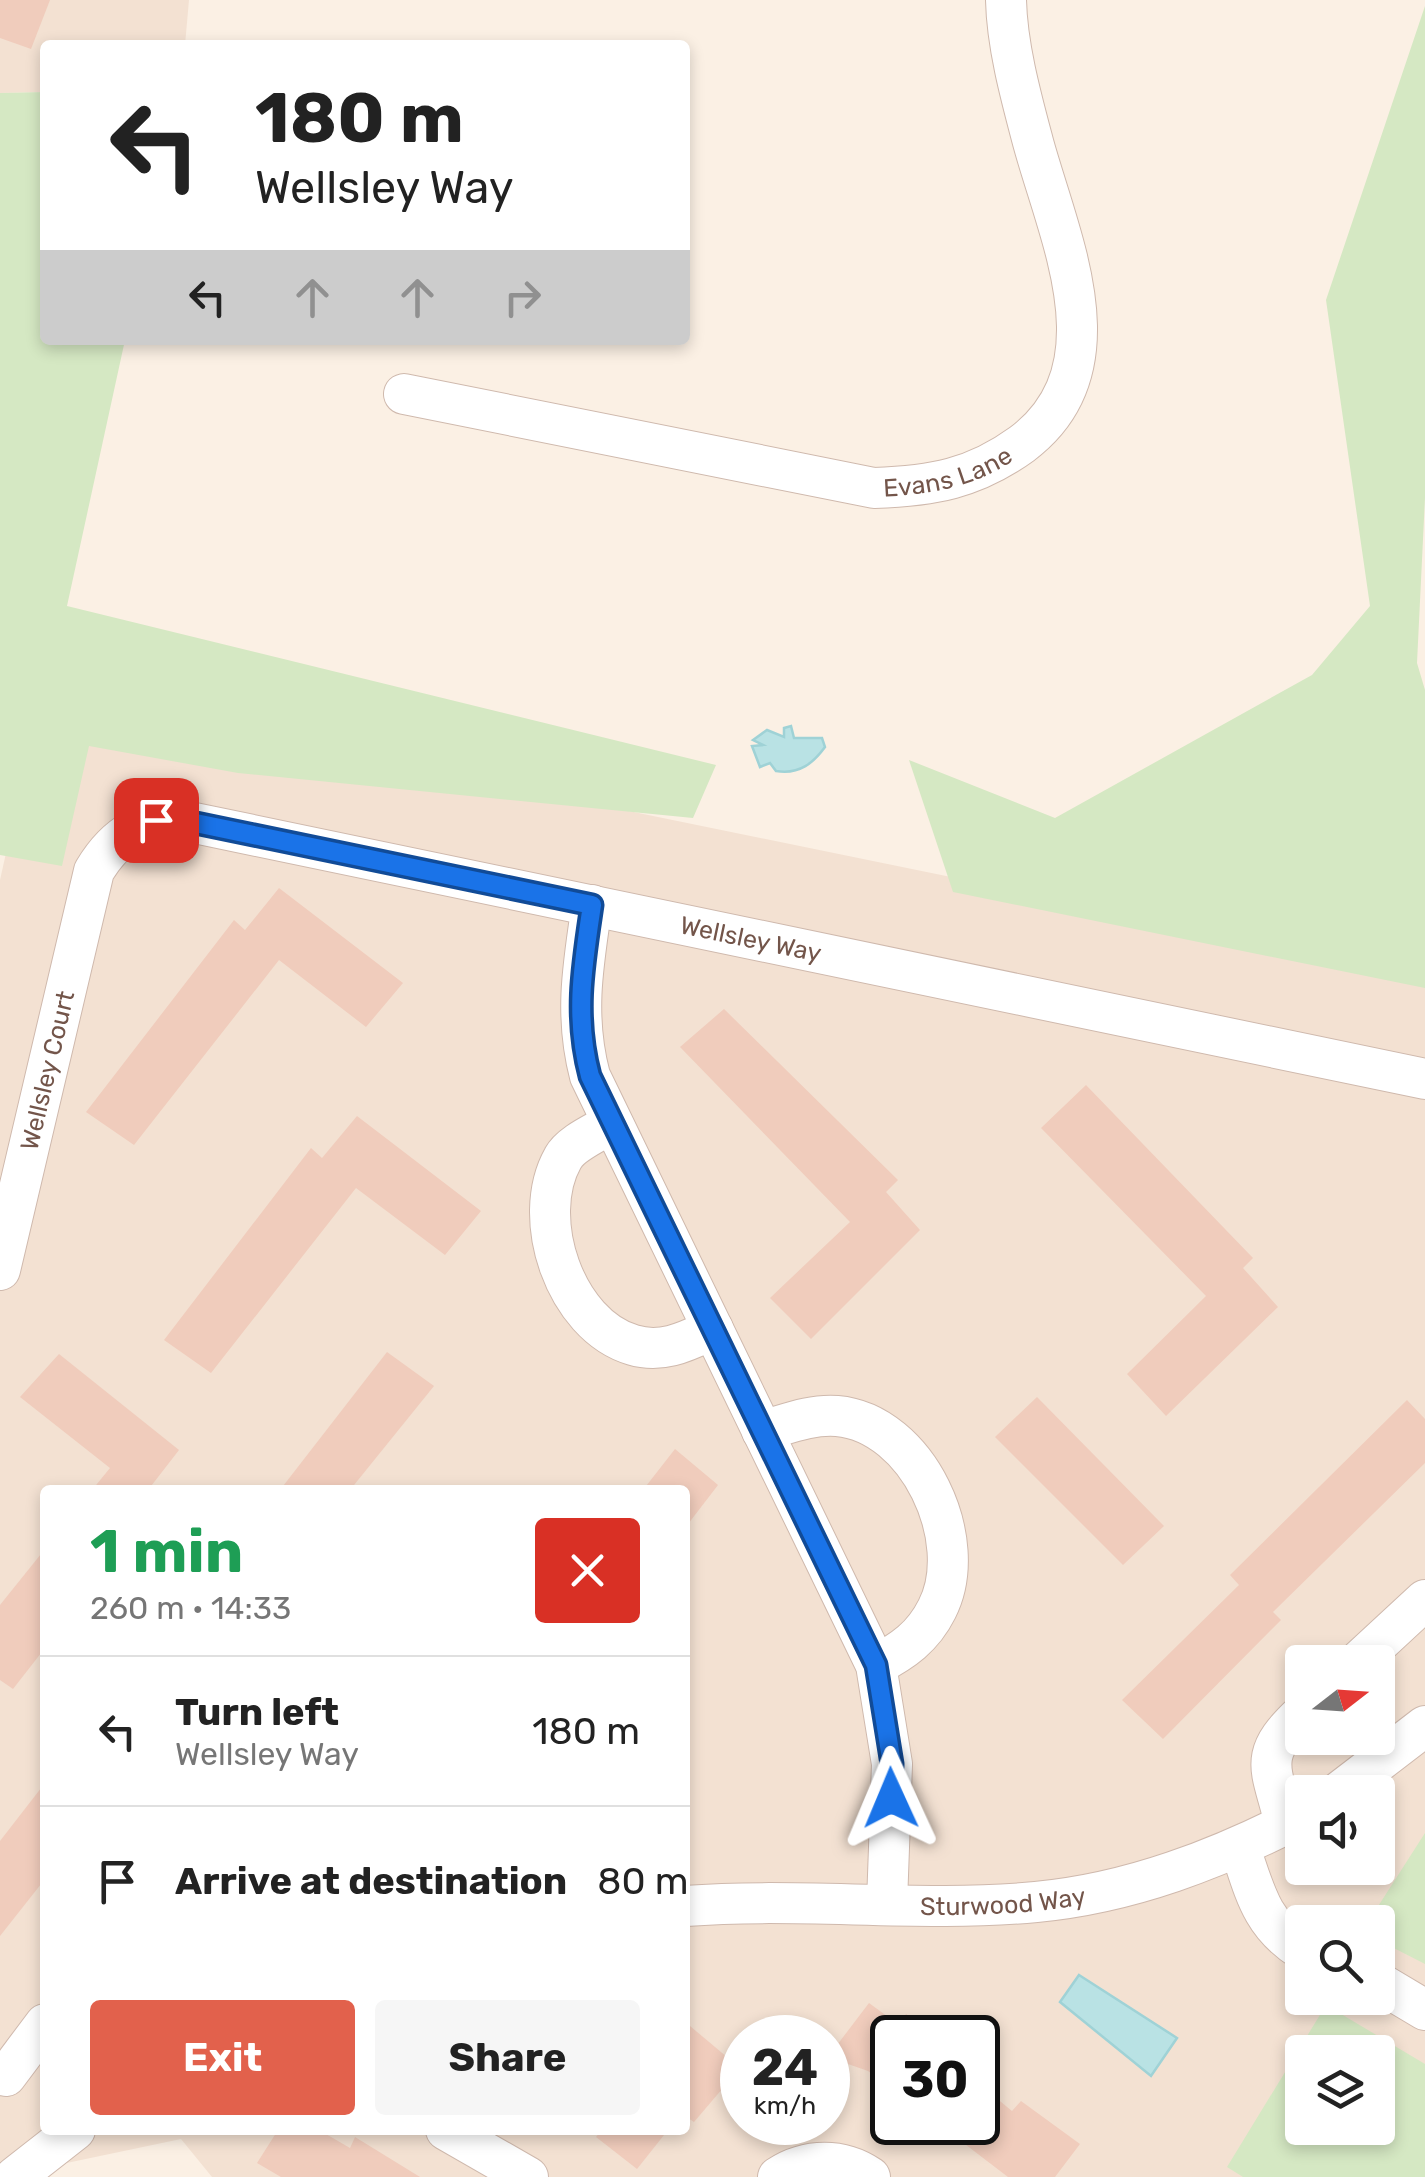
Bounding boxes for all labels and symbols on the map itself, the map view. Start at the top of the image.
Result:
street label: Evans Lane [882,440,1017,502]
pin [114,778,199,863]
street label: Wellsley Way [678,910,824,968]
street label: Wellsley Court [14,988,80,1153]
north arrow [1285,1645,1395,1755]
position arrow [839,1746,943,1850]
street label: Sturwood Way [920,1881,1088,1921]
speed limit sign: 30 [870,2015,1000,2145]

